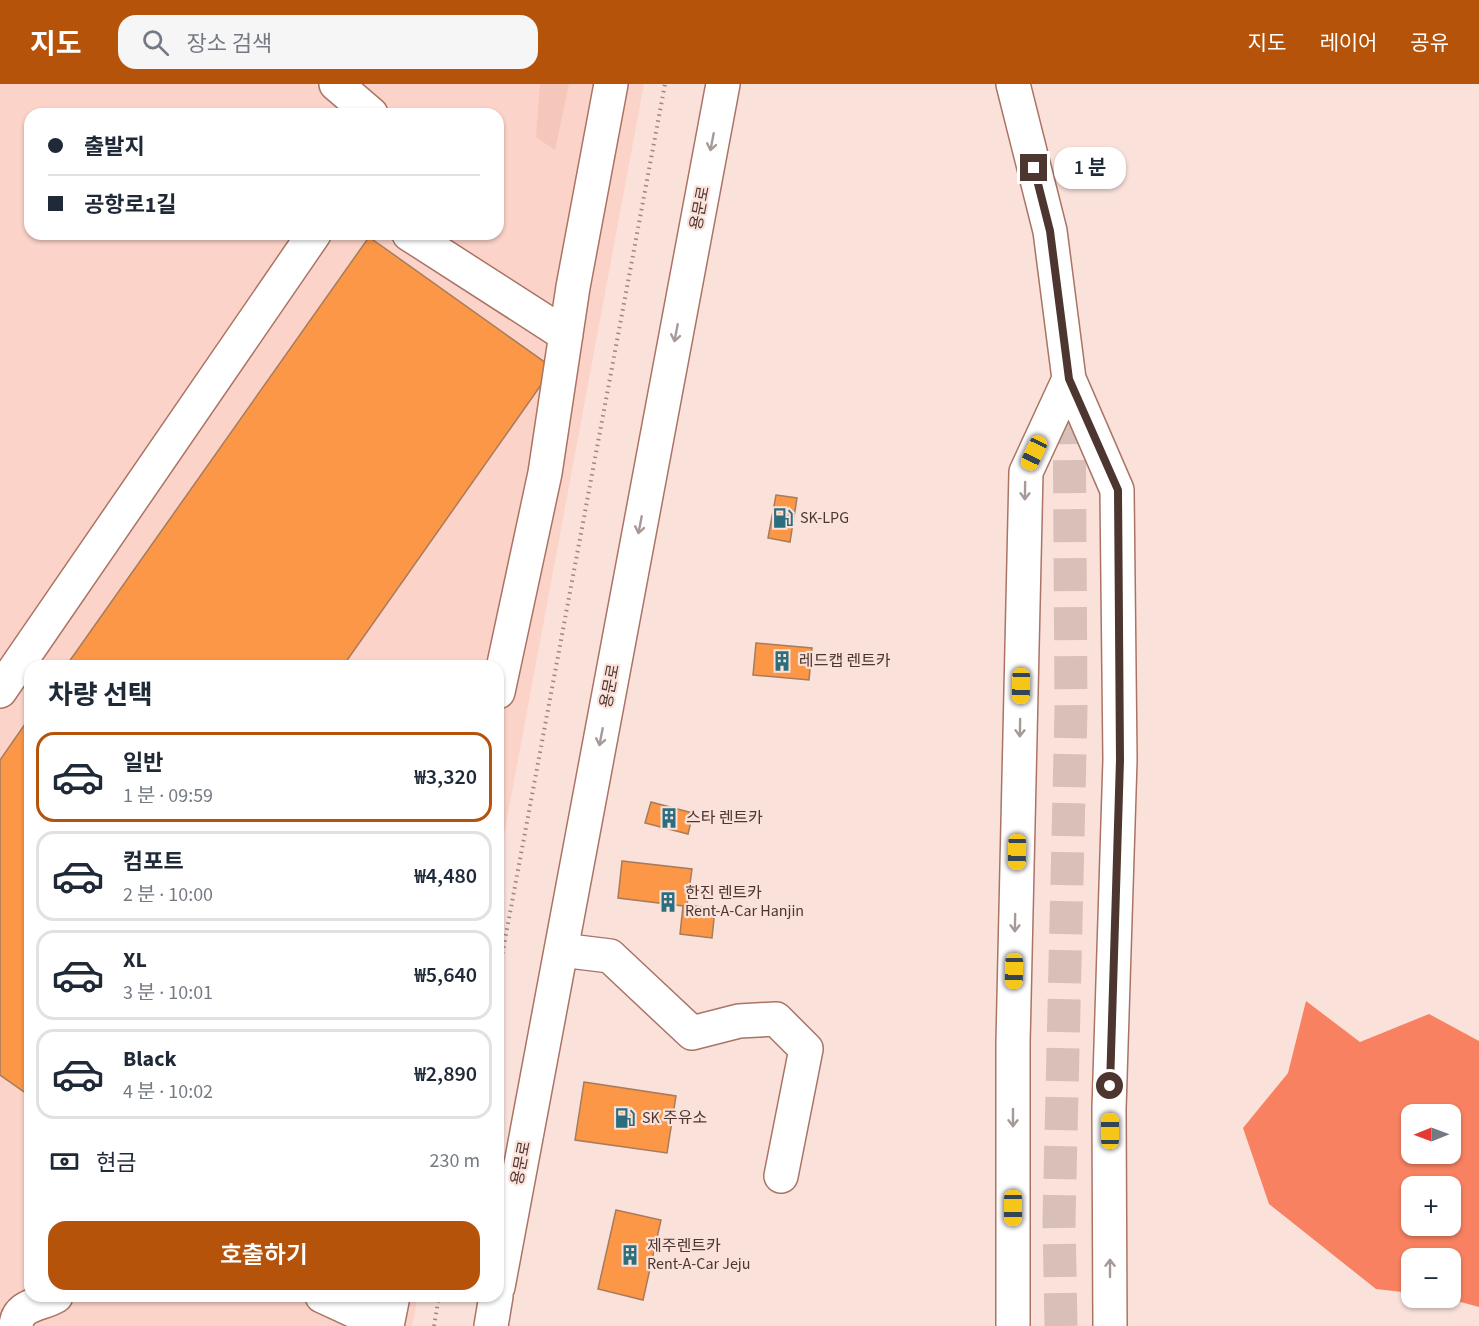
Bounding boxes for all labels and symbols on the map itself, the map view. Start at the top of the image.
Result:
one-way arrow [706,131,717,151]
callout: 1 분 [1055,147,1127,189]
route end [1020,154,1047,181]
street label: 용문로 [685,184,715,232]
one-way arrow [670,323,681,343]
car [1018,433,1050,473]
one-way arrow [1020,481,1031,501]
fuel station icon: SK-LPG [771,506,795,530]
place label: SK-LPG [800,507,849,529]
one-way arrow [634,515,645,534]
building icon: 레드캡 렌트카 [770,649,794,673]
place label: 레드캡 렌트카 [799,650,891,672]
street label: 용문로 [595,662,625,710]
car [1012,668,1030,704]
one-way arrow [1014,718,1026,738]
one-way arrow [595,727,606,747]
building icon: 스타 렌트카 [657,806,681,830]
place label: 스타 렌트카 [686,807,763,829]
car [1008,834,1026,870]
place label: 한진 렌트카 Rent-A-Car Hanjin [685,882,804,922]
building icon: 한진 렌트카 Rent-A-Car Hanjin [656,890,680,914]
one-way arrow [1010,912,1021,932]
car [1005,953,1023,989]
route start [1096,1072,1123,1099]
north arrow [1401,1104,1461,1164]
fuel station icon: SK 주유소 [613,1106,637,1130]
place label: SK 주유소 [642,1107,707,1129]
one-way arrow [1007,1107,1019,1127]
car [1101,1113,1119,1149]
street label: 용문로 [506,1139,536,1187]
car [1004,1190,1022,1226]
place label: 제주렌트카 Rent-A-Car Jeju [647,1235,750,1275]
building icon: 제주렌트카 Rent-A-Car Jeju [618,1243,642,1267]
one-way arrow [1104,1258,1116,1278]

